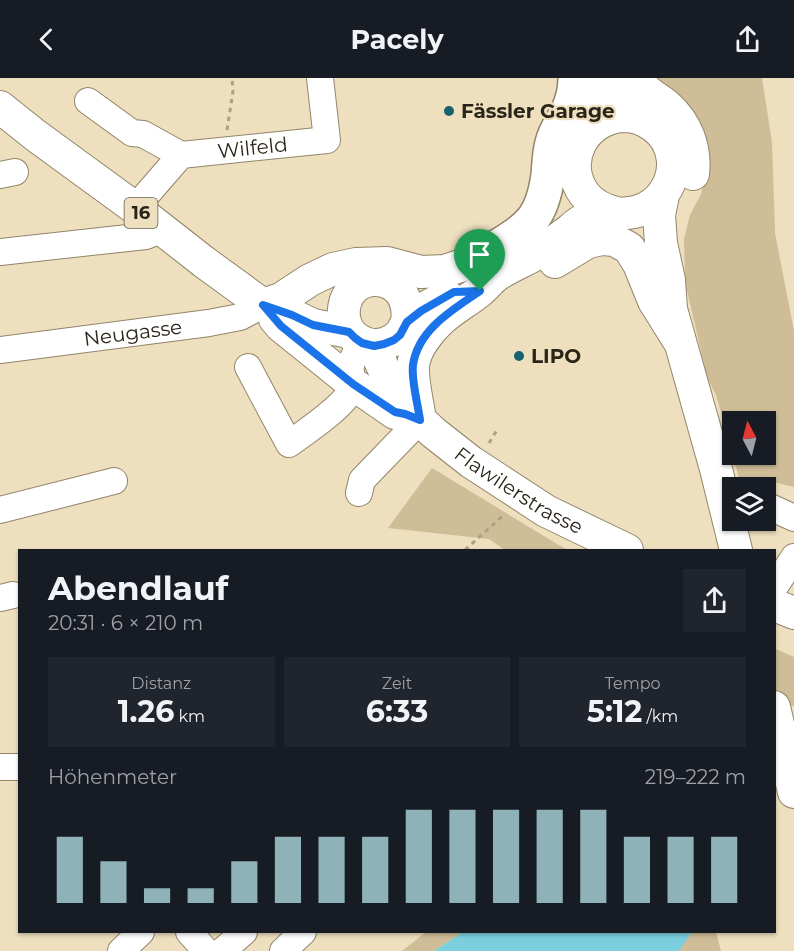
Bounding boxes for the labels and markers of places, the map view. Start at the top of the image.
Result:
place label: Fässler Garage [461,99,615,123]
marker: Fässler Garage [442,104,456,118]
pin [454,229,505,291]
place label: LIPO [531,344,581,368]
marker: LIPO [512,349,526,363]

